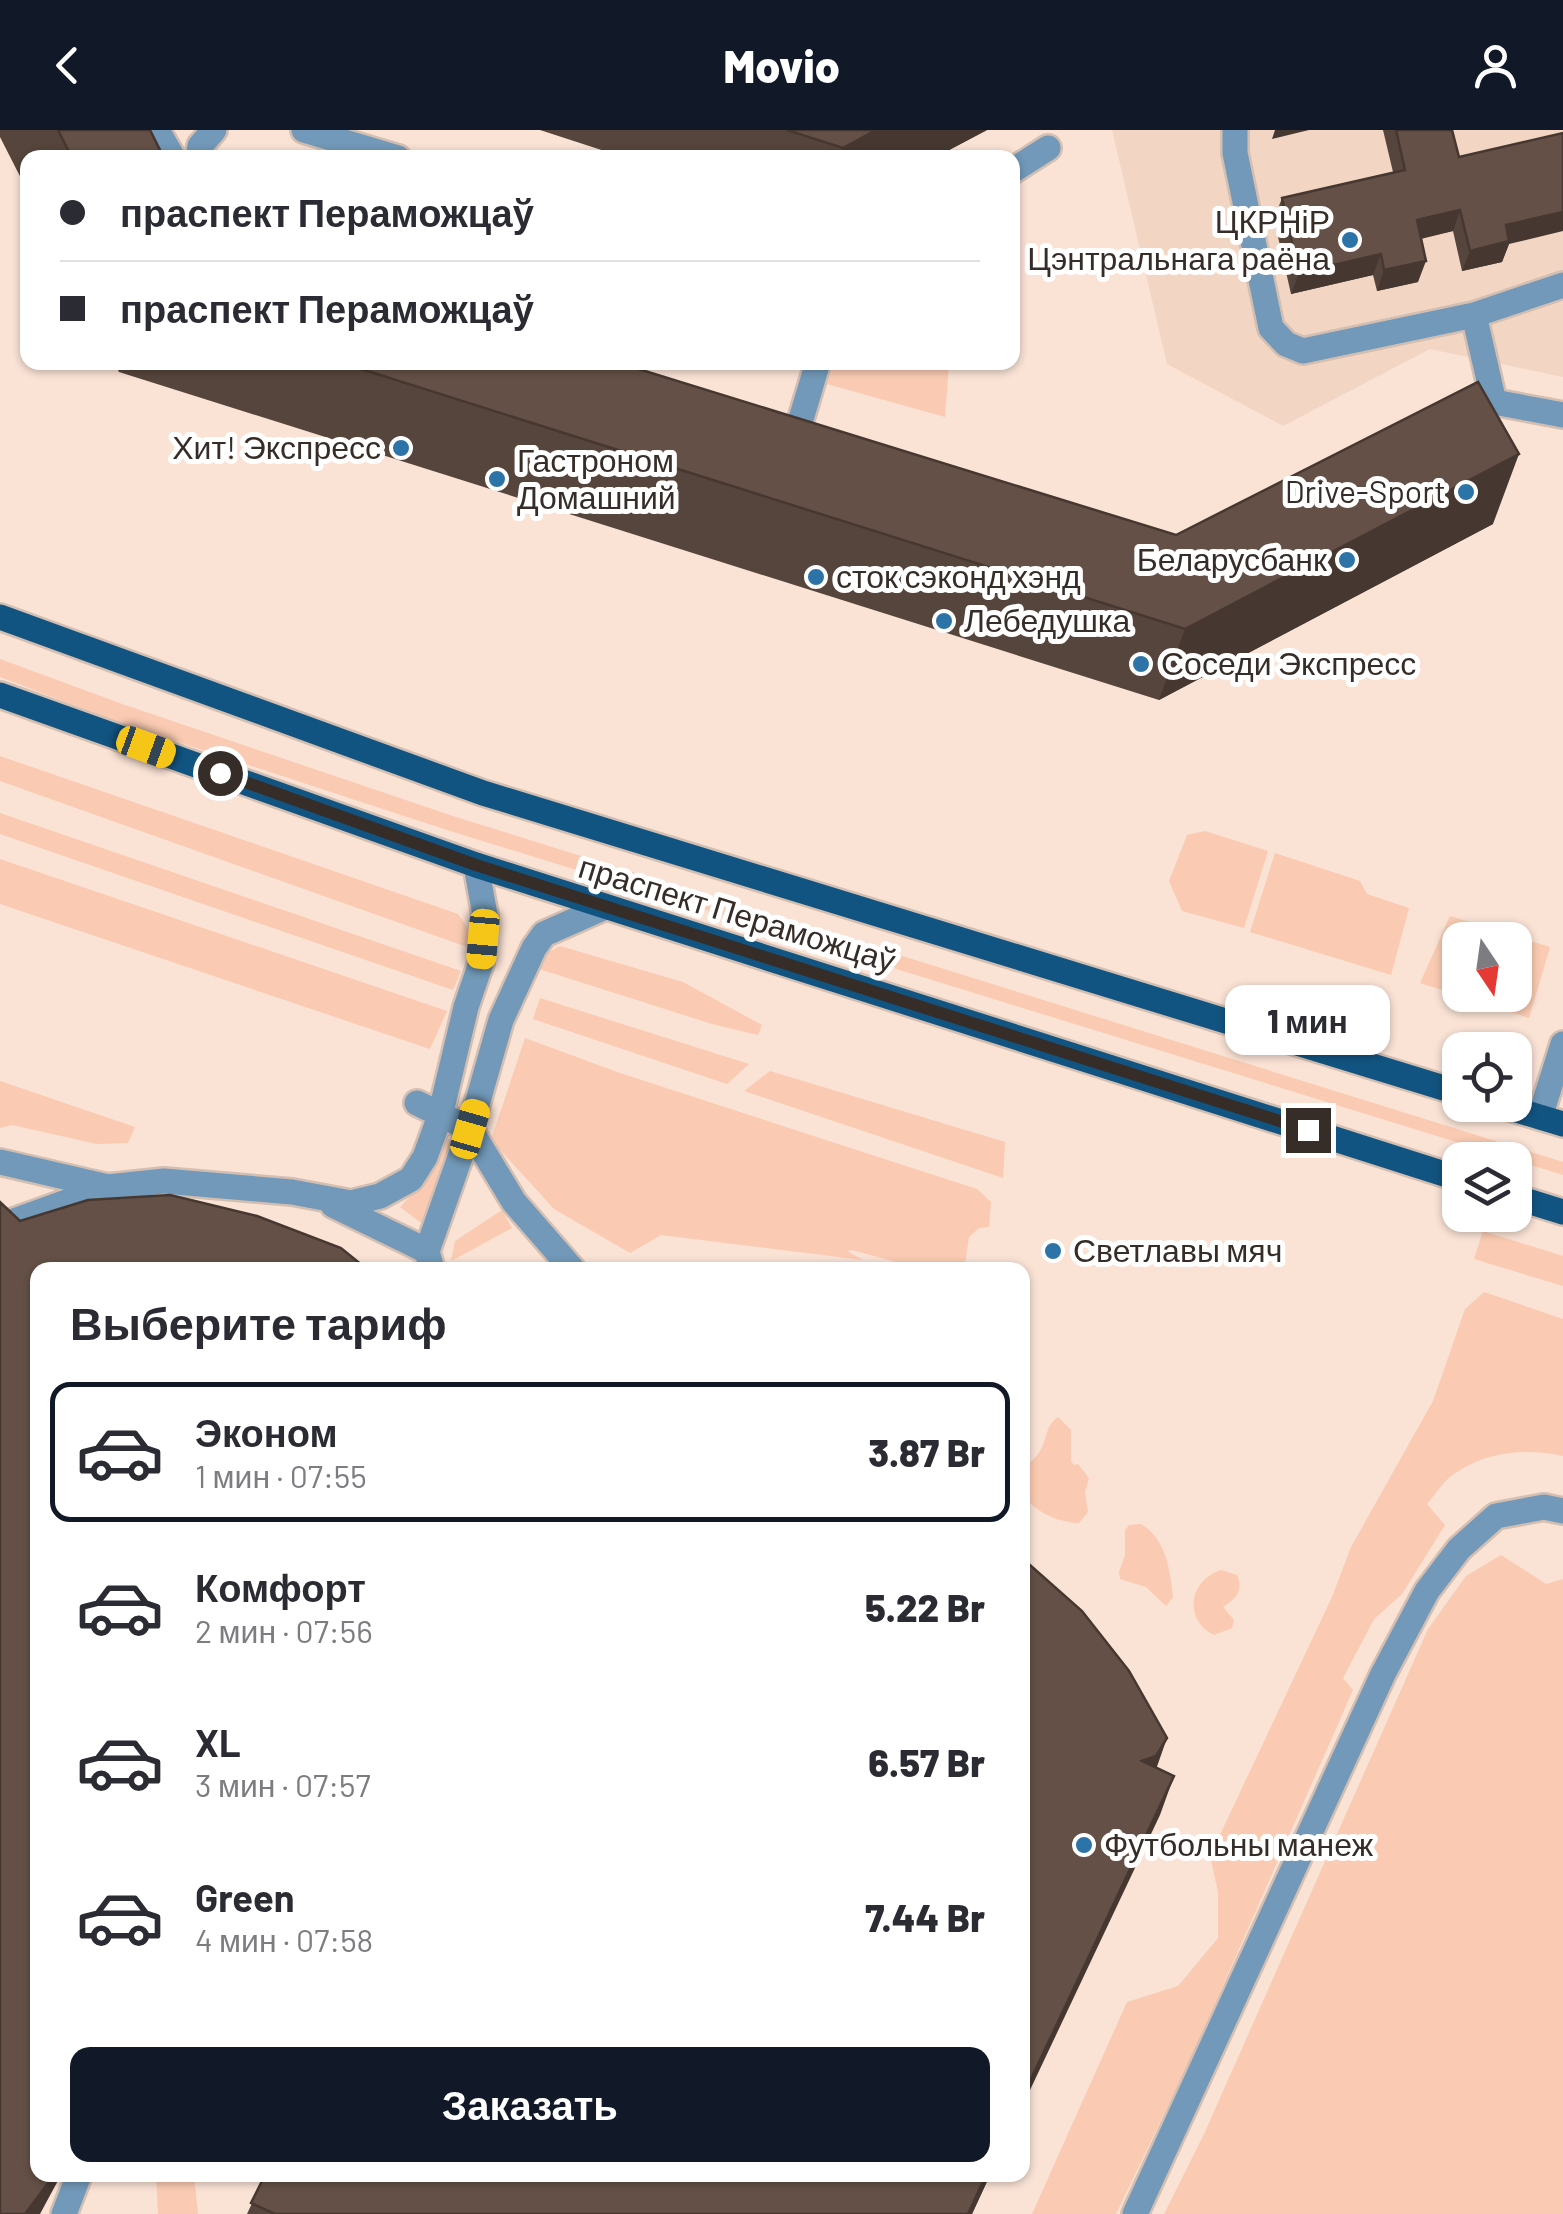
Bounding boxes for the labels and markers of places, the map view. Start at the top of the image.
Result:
place label: ЦКРНіР Цэнтральнага раёна [1027,201,1330,277]
marker: ЦКРНіР Цэнтральнага раёна [1339,229,1361,251]
place label: Хит! Экспресс [172,427,381,466]
marker: Хит! Экспресс [390,437,412,459]
place label: Гастроном Домашний [517,440,676,516]
marker: Гастроном Домашний [486,468,508,490]
place label: Drive-Sport [1285,471,1446,509]
marker: Drive-Sport [1455,481,1477,503]
place label: Беларусбанк [1137,539,1328,578]
marker: Беларусбанк [1336,549,1358,571]
place label: сток сэконд хэнд [836,556,1081,595]
marker: сток сэконд хэнд [805,566,827,588]
place label: Лебедушка [964,600,1131,639]
marker: Лебедушка [933,610,955,632]
place label: Соседи Экспресс [1161,643,1416,682]
marker: Соседи Экспресс [1130,653,1152,675]
place label: Светлавы мяч [1073,1230,1282,1268]
marker: Светлавы мяч [1042,1240,1064,1262]
place label: Футбольны манеж [1104,1824,1374,1863]
marker: Футбольны манеж [1073,1834,1095,1856]

